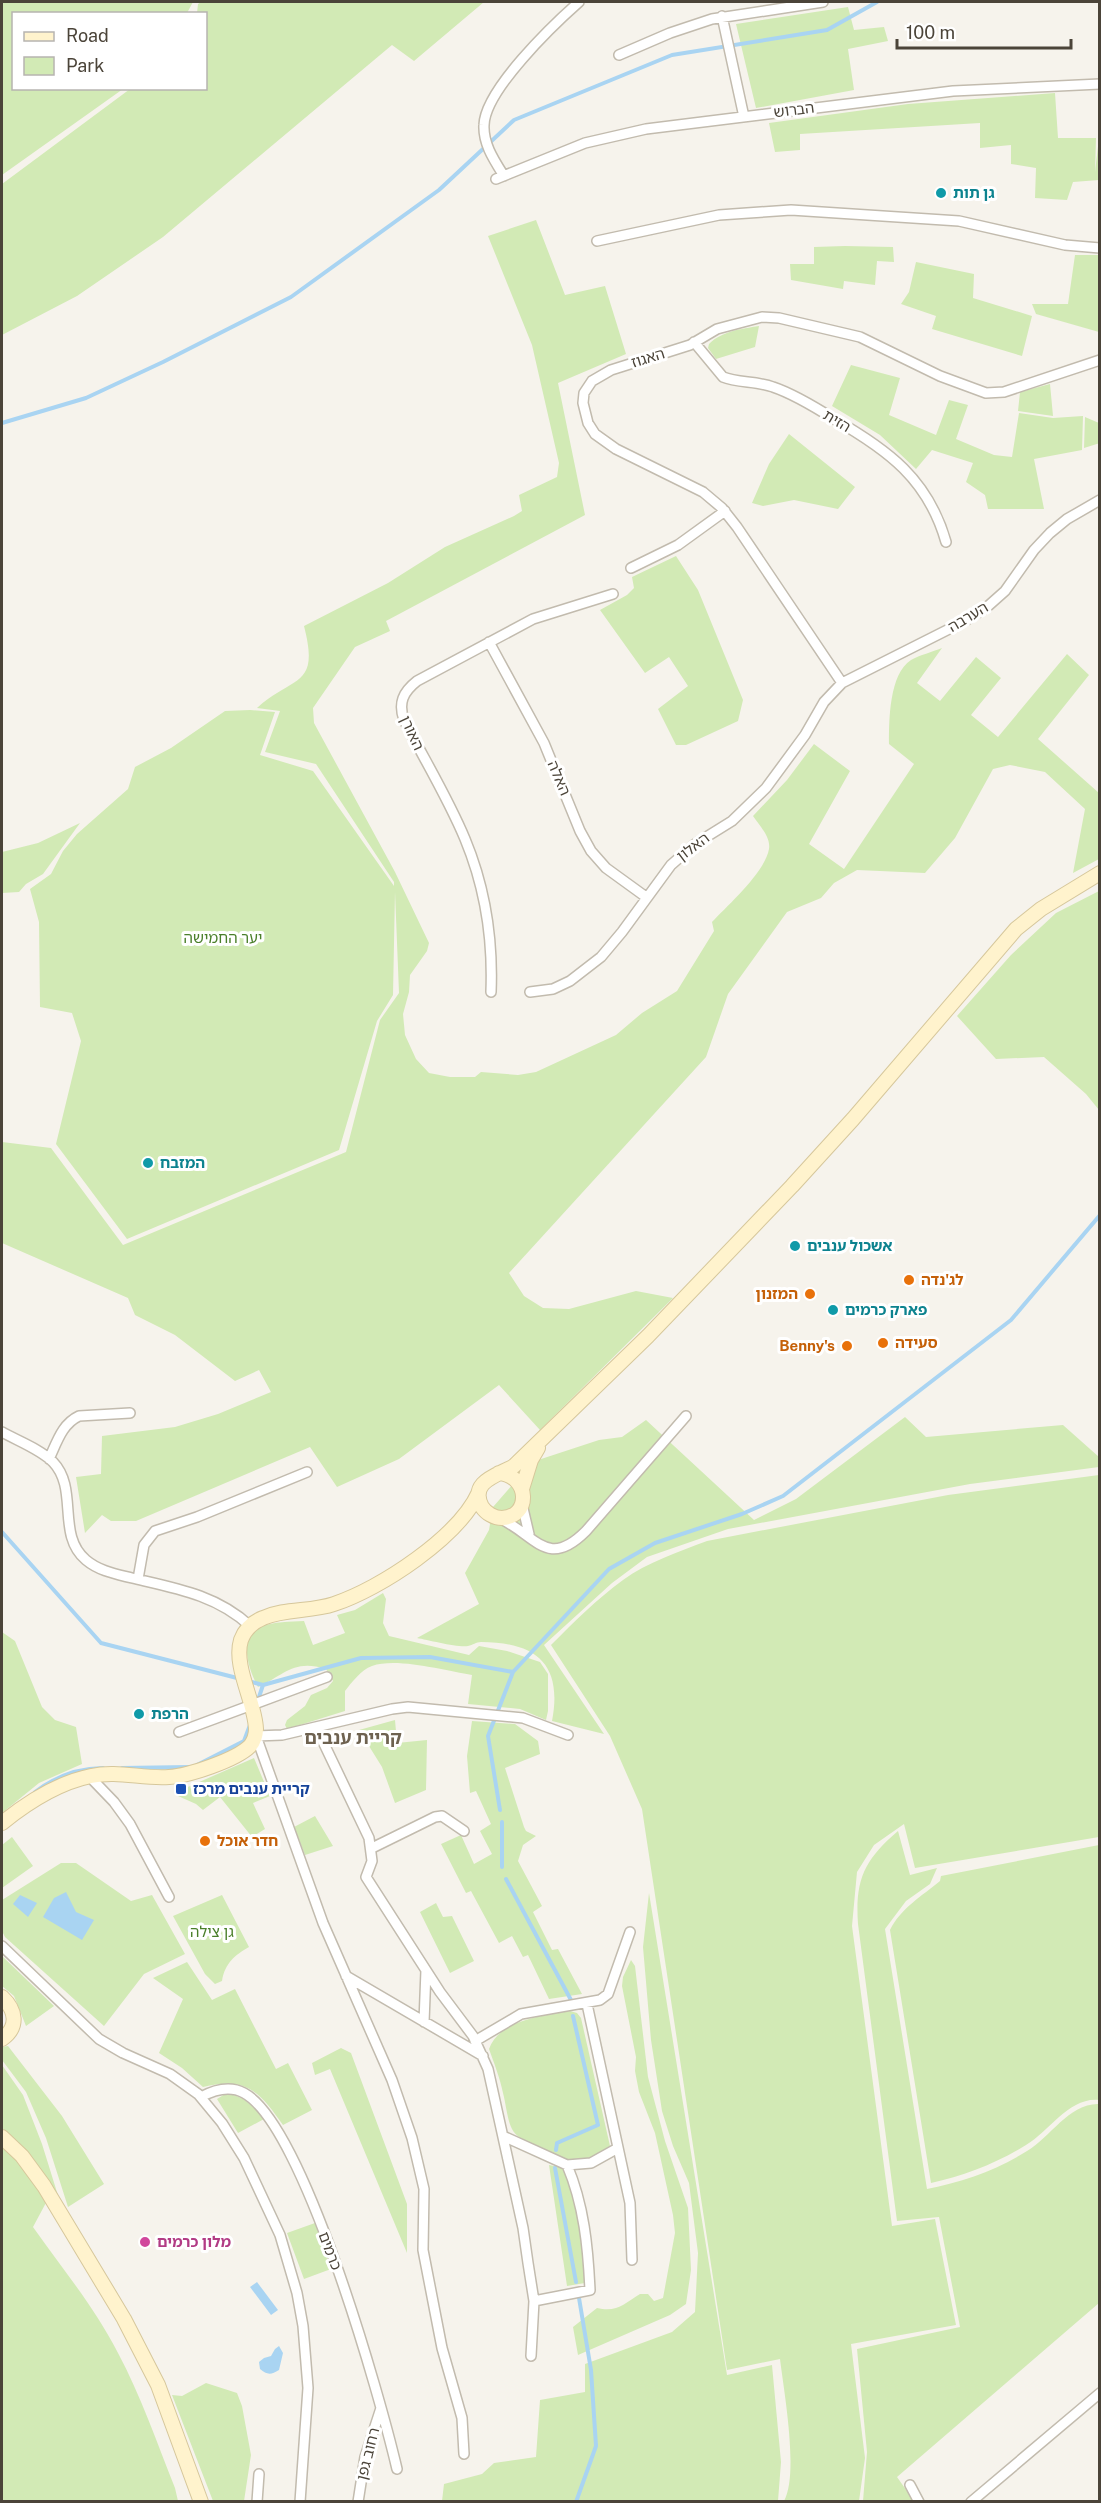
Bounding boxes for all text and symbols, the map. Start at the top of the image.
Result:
legend [12,12,207,90]
scale bar [897,12,1071,50]
text: 100 m [906,22,955,43]
text: Road [66,25,109,46]
text: Park [66,55,104,76]
street label: הברוש [773,99,815,120]
place label: גן תות [953,184,995,201]
marker: גן תות [934,186,948,200]
street label: האגוז [629,344,667,371]
street label: הזית [821,406,854,435]
street label: הערבה [945,598,991,635]
street label: האורן [397,713,428,753]
street label: האלה [545,758,574,798]
street label: האלון [673,829,712,864]
park label: יער החמישה [184,929,262,946]
place label: המזבח [160,1154,205,1171]
marker: המזבח [141,1156,155,1170]
place label: אשכול ענבים [807,1237,892,1254]
marker: אשכול ענבים [788,1239,802,1253]
place label: לג'נדה [921,1271,964,1288]
marker: לג'נדה [902,1273,916,1287]
place label: המזנון [756,1285,798,1302]
marker: המזנון [803,1287,817,1301]
place label: פארק כרמים [845,1301,927,1318]
marker: פארק כרמים [826,1303,840,1317]
place label: סעידה [895,1334,938,1351]
marker: סעידה [876,1336,890,1350]
place label: Benny's [779,1337,835,1354]
marker: Benny's [840,1339,854,1353]
place label: הרפת [151,1705,189,1722]
marker: הרפת [132,1707,146,1721]
district label: קריית ענבים [304,1727,402,1748]
place label: קריית ענבים מרכז [193,1780,310,1797]
marker: קריית ענבים מרכז [174,1782,188,1796]
place label: חדר אוכל [217,1832,278,1849]
marker: חדר אוכל [198,1834,212,1848]
park label: גן צילה [190,1923,234,1940]
street label: כרמים [315,2229,346,2273]
place label: מלון כרמים [157,2233,232,2250]
marker: מלון כרמים [138,2235,152,2249]
street label: רחוב גפן [353,2426,382,2482]

